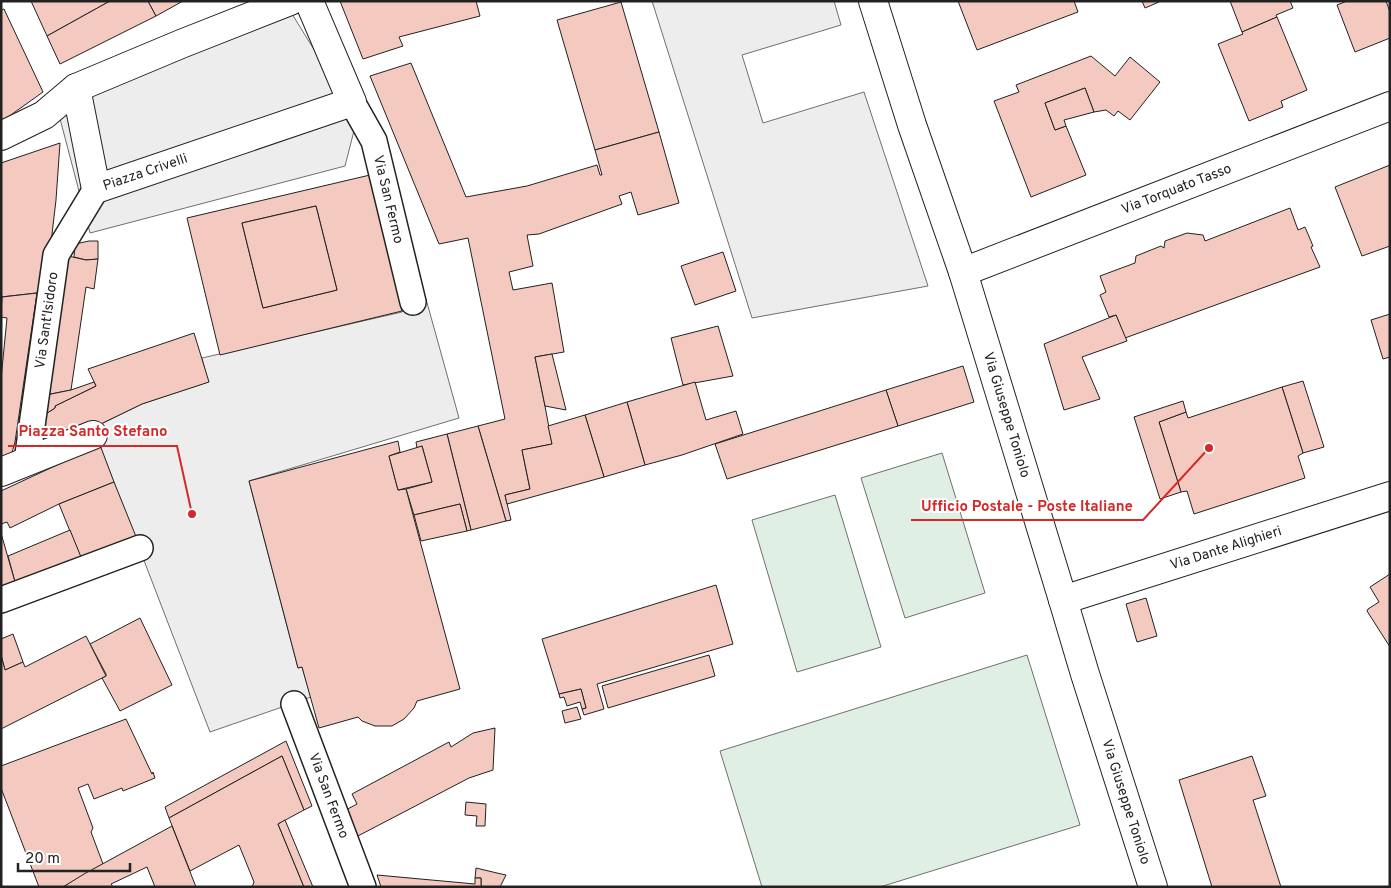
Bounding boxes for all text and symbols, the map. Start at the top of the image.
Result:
street label: Piazza Crivelli [101,150,190,194]
street label: Via San Fermo [369,154,407,246]
street label: Via Torquato Tasso [1119,160,1234,218]
street label: Via Sant'Isidoro [32,271,62,370]
street label: Via Giuseppe Toniolo [979,350,1034,480]
callout: Piazza Santo Stefano [8,416,177,446]
text: Piazza Santo Stefano [18,423,168,442]
callout: Ufficio Postale - Poste Italiane [911,490,1143,520]
text: Ufficio Postale - Poste Italiane [921,498,1133,517]
street label: Via Dante Alighieri [1168,522,1284,574]
street label: Via Giuseppe Toniolo [1098,737,1154,867]
street label: Via San Fermo [305,750,353,841]
scale bar [18,840,130,872]
text: 20 m [25,850,60,869]

